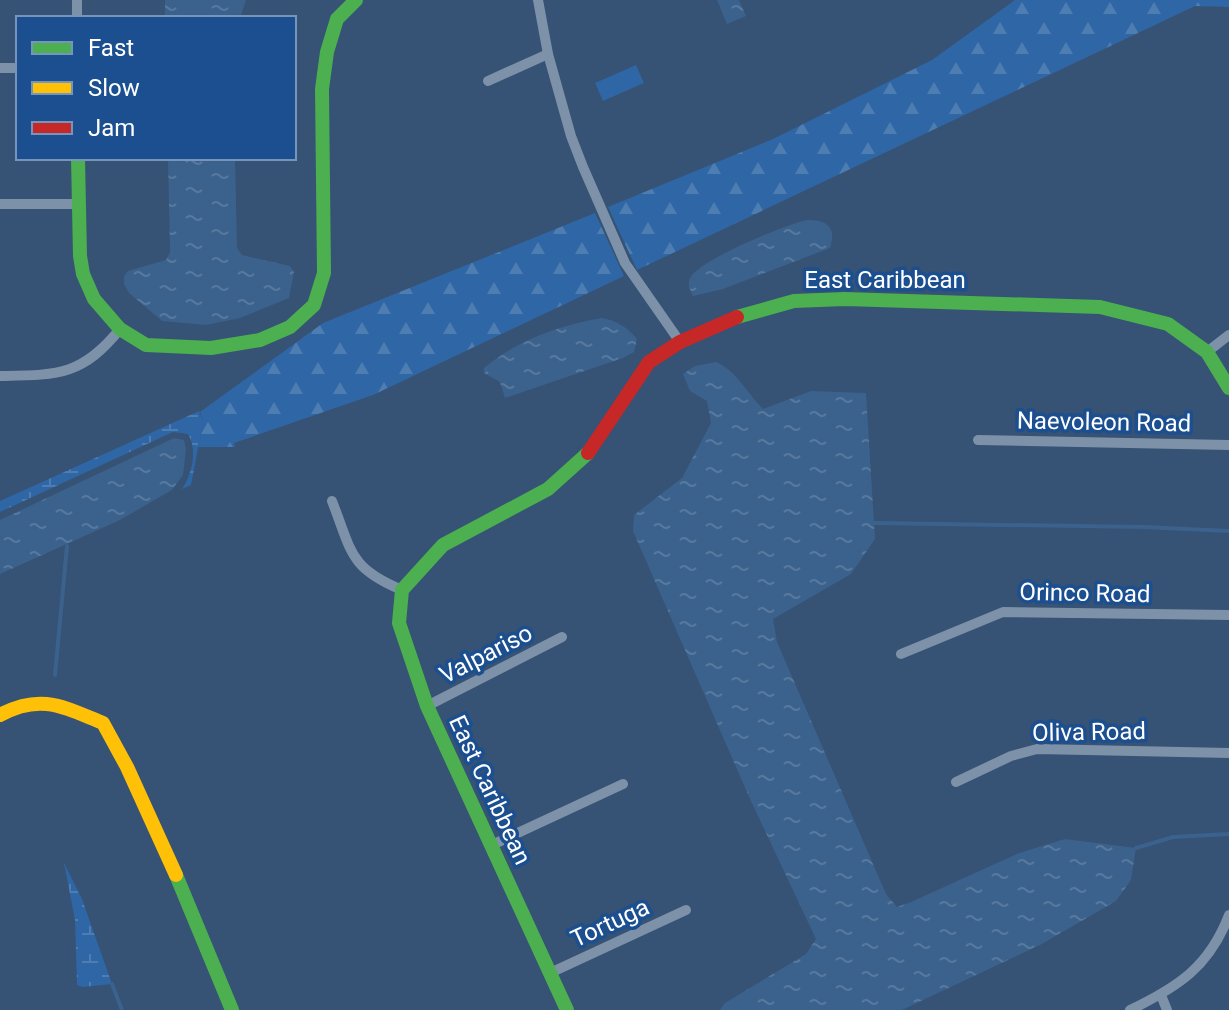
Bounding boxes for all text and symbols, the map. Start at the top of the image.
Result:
legend [16,16,296,160]
text: Fast [88,34,134,62]
text: Slow [88,74,140,102]
text: Jam [88,114,135,142]
street label: East Caribbean [804,266,966,294]
street label: Naevoleon Road [1017,406,1191,438]
street label: Orinco Road [1019,578,1151,608]
street label: Valpariso [435,619,537,689]
street label: East Caribbean [443,711,537,869]
street label: Oliva Road [1032,717,1146,747]
street label: Tortuga [566,893,654,953]

